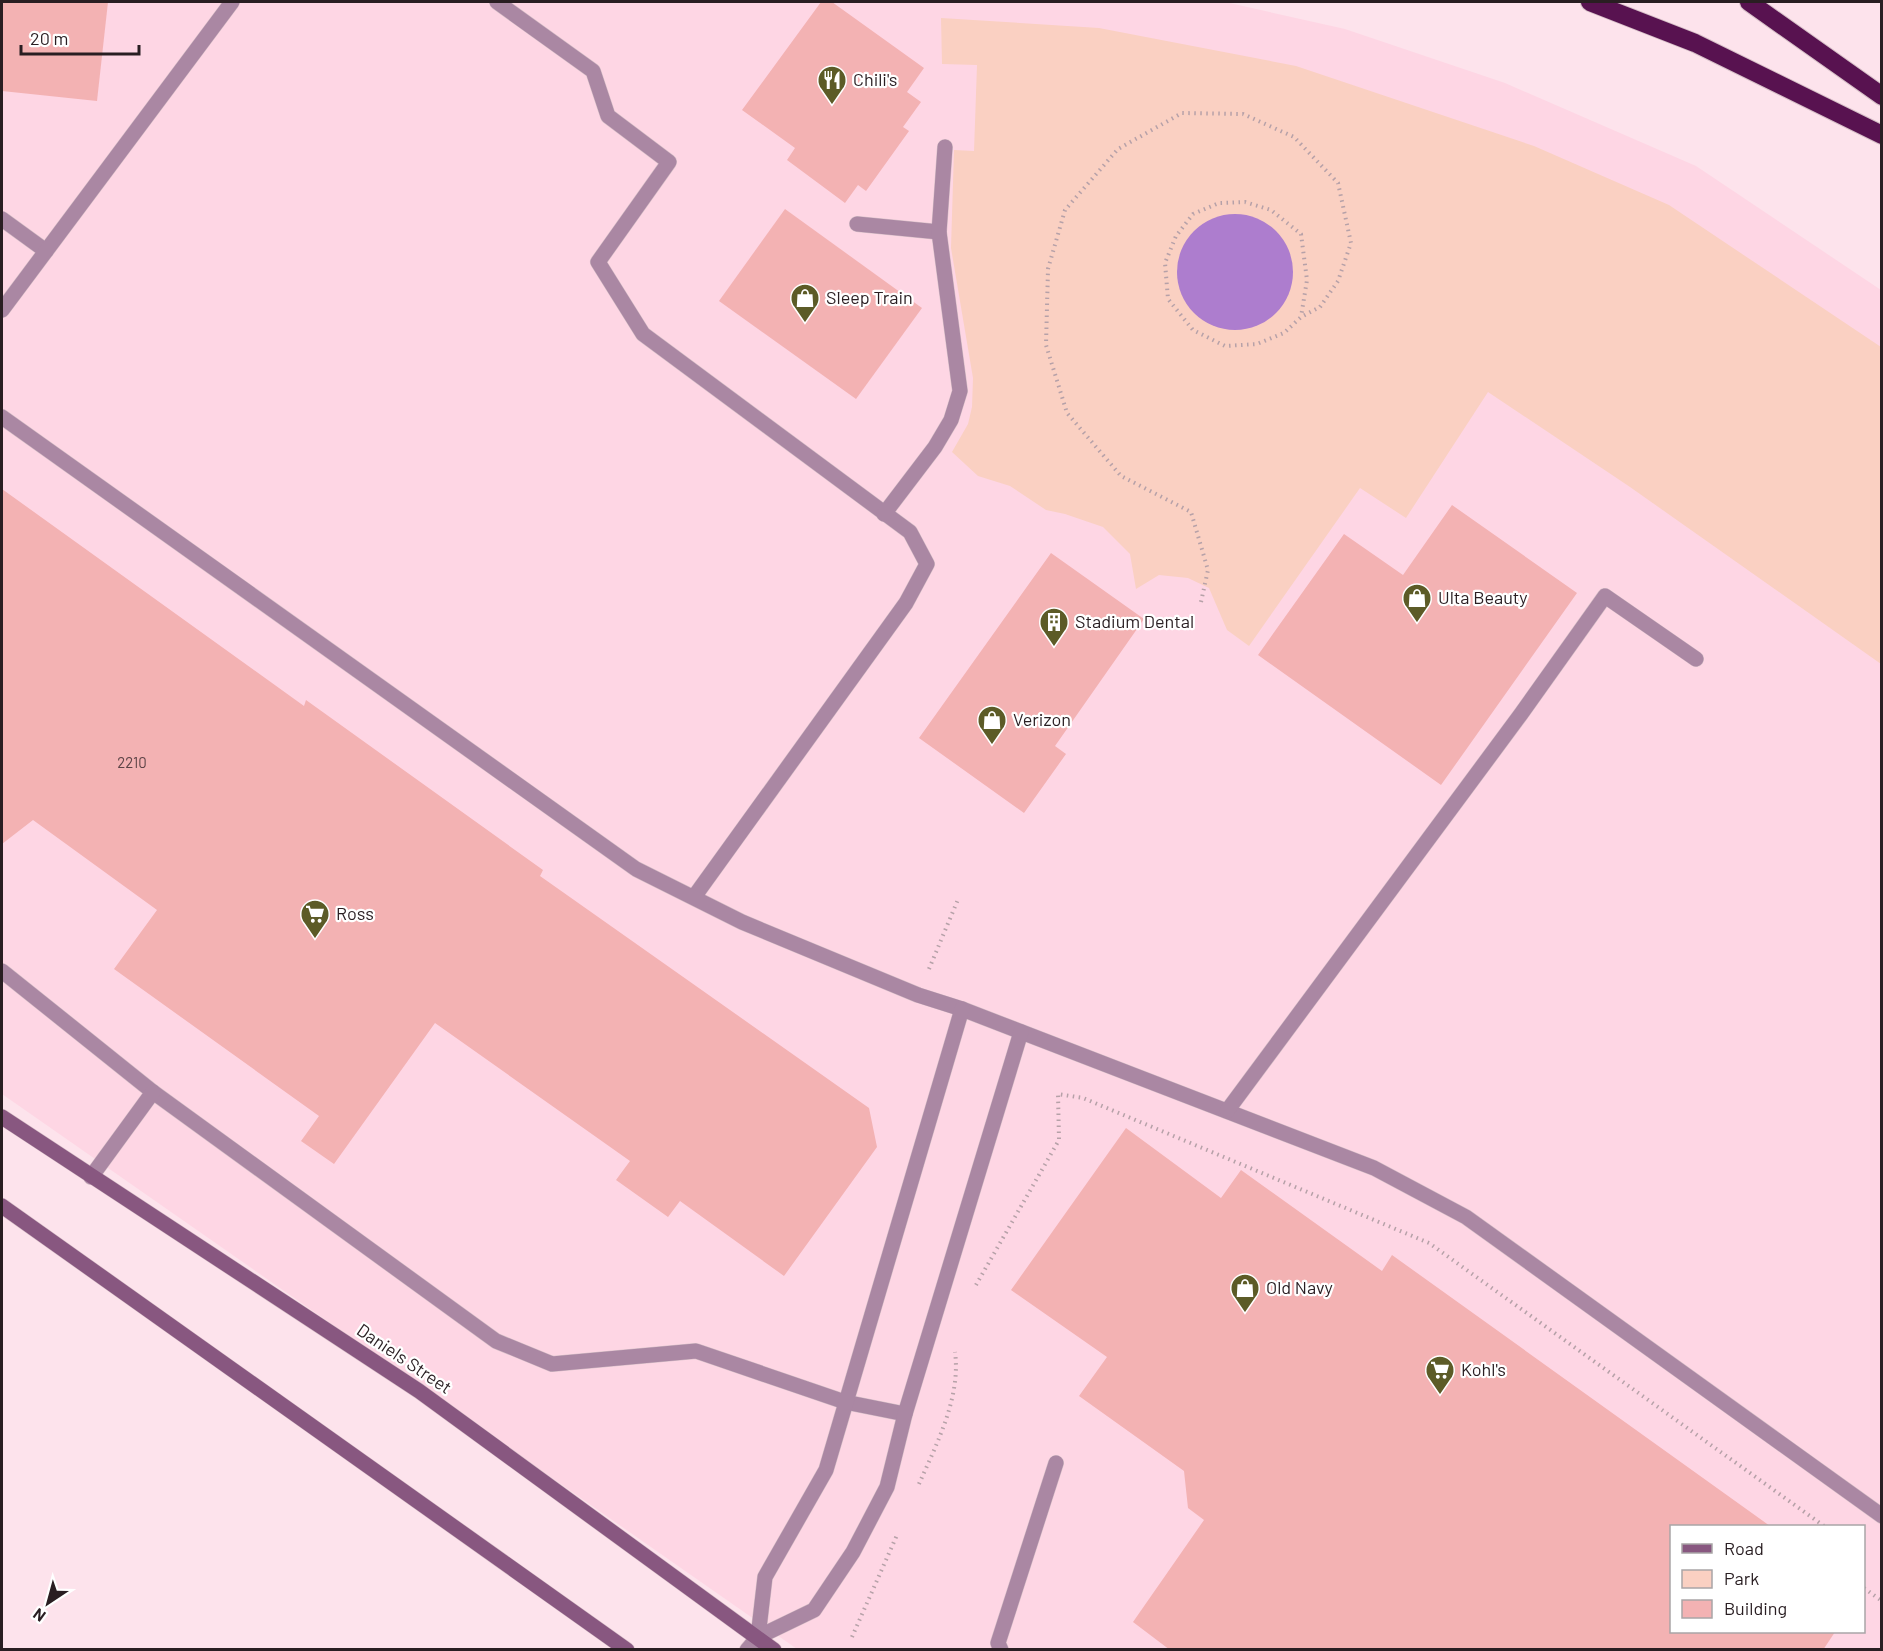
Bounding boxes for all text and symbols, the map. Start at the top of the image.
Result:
scale bar [21,18,140,56]
text: 20 m [30,27,68,49]
restaurant icon: Chili's [816,64,848,106]
place label: Chili's [853,68,898,90]
shop icon: Sleep Train [789,282,821,324]
place label: Sleep Train [826,286,913,308]
shop icon: Ulta Beauty [1401,582,1433,624]
place label: Ulta Beauty [1438,586,1528,608]
building icon: Stadium Dental [1038,606,1070,648]
place label: Stadium Dental [1075,610,1194,632]
shop icon: Verizon [976,704,1008,746]
place label: Verizon [1013,708,1071,730]
house number: 2210 [117,753,147,771]
supermarket icon: Ross [299,898,331,940]
place label: Ross [336,902,374,924]
shop icon: Old Navy [1229,1272,1261,1314]
place label: Old Navy [1266,1276,1333,1298]
street label: Daniels Street [353,1318,456,1398]
supermarket icon: Kohl's [1424,1354,1456,1396]
place label: Kohl's [1461,1358,1506,1380]
legend [1670,1525,1865,1633]
text: Road [1724,1537,1764,1559]
text: Park [1724,1567,1759,1589]
north arrow [18,1573,78,1633]
text: Building [1724,1597,1787,1619]
text: N [29,1605,49,1626]

